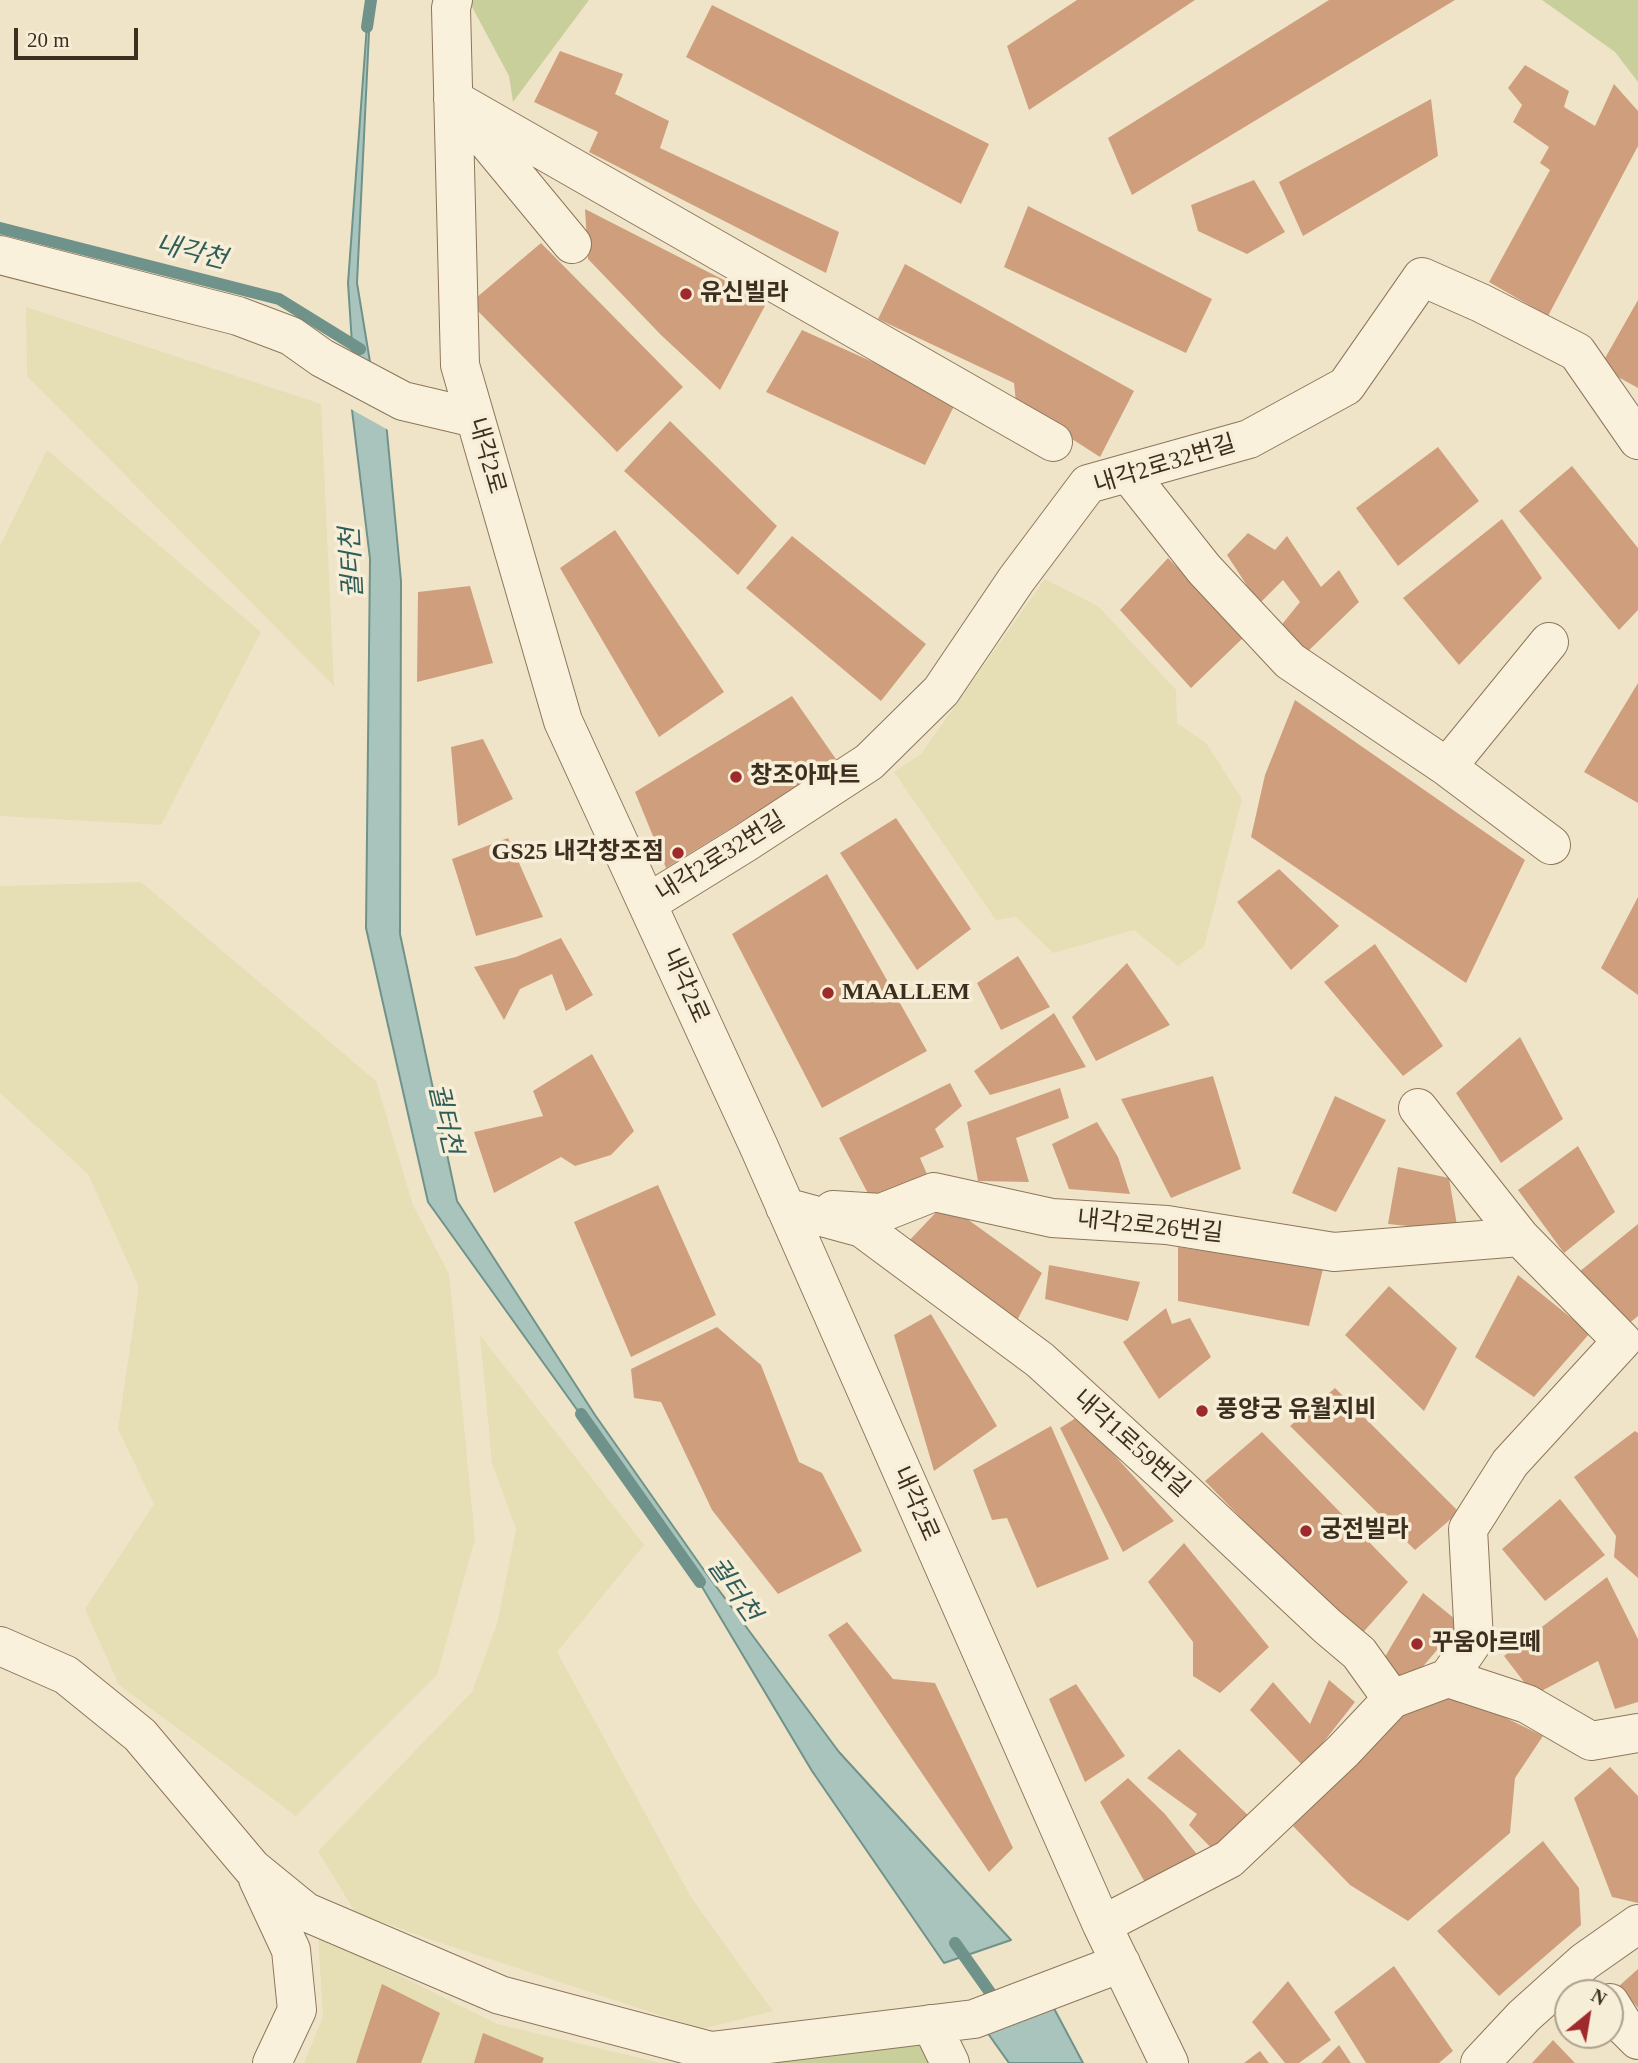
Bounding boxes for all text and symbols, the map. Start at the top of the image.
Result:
scale bar [18,14,142,58]
text: 20 m [27,28,70,52]
water label: 내각천 [152,229,230,277]
place label: 유신빌라 [700,280,788,308]
marker: 유신빌라 [678,286,694,302]
street label: 내각2로 [461,414,511,498]
street label: 내각2로32번길 [1091,430,1239,500]
water label: 궐터천 [336,526,370,600]
place label: 창조아파트 [750,763,860,791]
marker: 창조아파트 [728,769,744,785]
street label: 내각2로32번길 [651,806,791,908]
place label: GS25 내각창조점 [492,839,664,867]
marker: GS25 내각창조점 [670,845,686,861]
street label: 내각2로 [656,944,714,1028]
place label: MAALLEM [842,979,970,1007]
marker: MAALLEM [820,985,836,1001]
water label: 궐터천 [421,1081,467,1157]
street label: 내각2로26번길 [1076,1205,1224,1249]
street label: 내각1로59번길 [1067,1384,1195,1504]
place label: 풍양궁 유월지비 [1216,1397,1377,1425]
marker: 풍양궁 유월지비 [1194,1403,1210,1419]
street label: 내각2로 [886,1462,944,1546]
place label: 궁전빌라 [1320,1517,1408,1545]
marker: 궁전빌라 [1298,1523,1314,1539]
water label: 궐터천 [700,1552,766,1628]
place label: 꾸움아르떼 [1431,1630,1541,1658]
marker: 꾸움아르떼 [1409,1636,1425,1652]
north arrow [1554,1979,1624,2049]
text: N [1588,1985,1610,2010]

